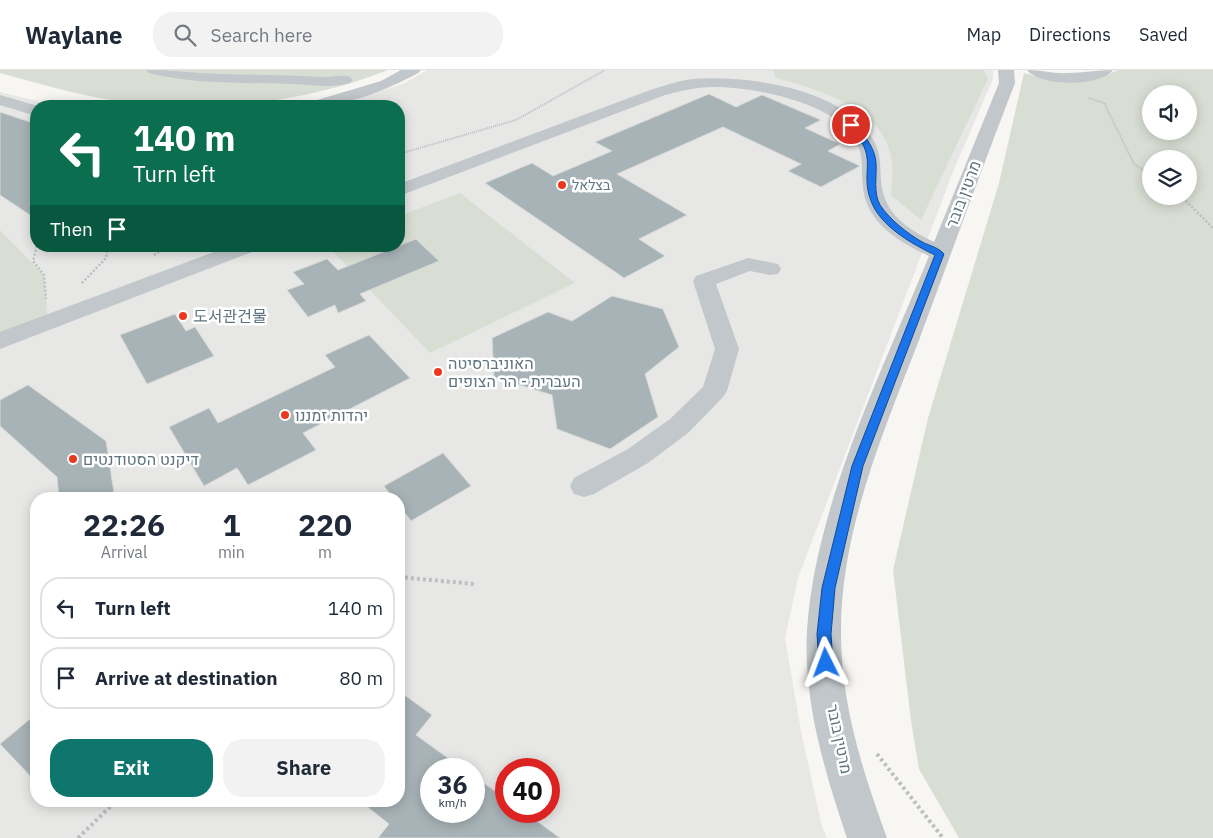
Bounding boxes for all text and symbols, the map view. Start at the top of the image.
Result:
search box [153,12,503,57]
text: Waylane [25,19,123,51]
icon: search [171,21,199,49]
text: Search here [211,23,312,47]
text: Map [966,23,1001,46]
text: Directions [1029,23,1111,46]
text: Saved [1139,23,1188,46]
map controls [1142,85,1197,205]
button: sound [1142,85,1197,140]
pin [830,104,872,146]
icon: arrive [837,111,865,139]
text: 140 m [133,115,236,161]
icon: left [50,120,115,185]
button: layers [1142,150,1197,205]
street label: מרטין בובר [941,158,985,230]
text: Turn left [133,159,216,188]
place label: בצלאל [572,176,611,194]
marker: בצלאל [556,179,568,191]
icon: arrive [103,215,131,243]
text: Then [50,217,93,241]
place label: 도서관건물 [193,306,267,326]
marker: 도서관건물 [177,310,189,322]
place label: האוניברסיטה העברית - הר הצופים [448,353,581,391]
marker: האוניברסיטה העברית - הר הצופים [432,366,444,378]
place label: יהדות זמננו [295,405,368,425]
marker: יהדות זמננו [279,409,291,421]
place label: דיקנט הסטודנטים [83,449,199,469]
marker: דיקנט הסטודנטים [67,453,79,465]
text: 22:26 [83,505,165,544]
text: 1 [222,505,240,544]
text: 220 [298,505,352,544]
text: Arrival [101,542,147,562]
text: min [218,542,245,562]
text: m [318,542,332,562]
icon: left [52,594,80,622]
text: Turn left [95,596,171,620]
text: 140 m [328,596,383,620]
position arrow [799,636,851,688]
icon: arrive [52,664,80,692]
text: Arrive at destination [95,666,278,690]
text: 80 m [339,666,383,690]
street label: מרטין בובר [823,702,857,776]
button: Exit [50,739,213,797]
button: Share [223,739,385,797]
speed limit sign: 40 [495,758,560,823]
text: 36 [437,768,468,801]
text: km/h [438,795,467,810]

